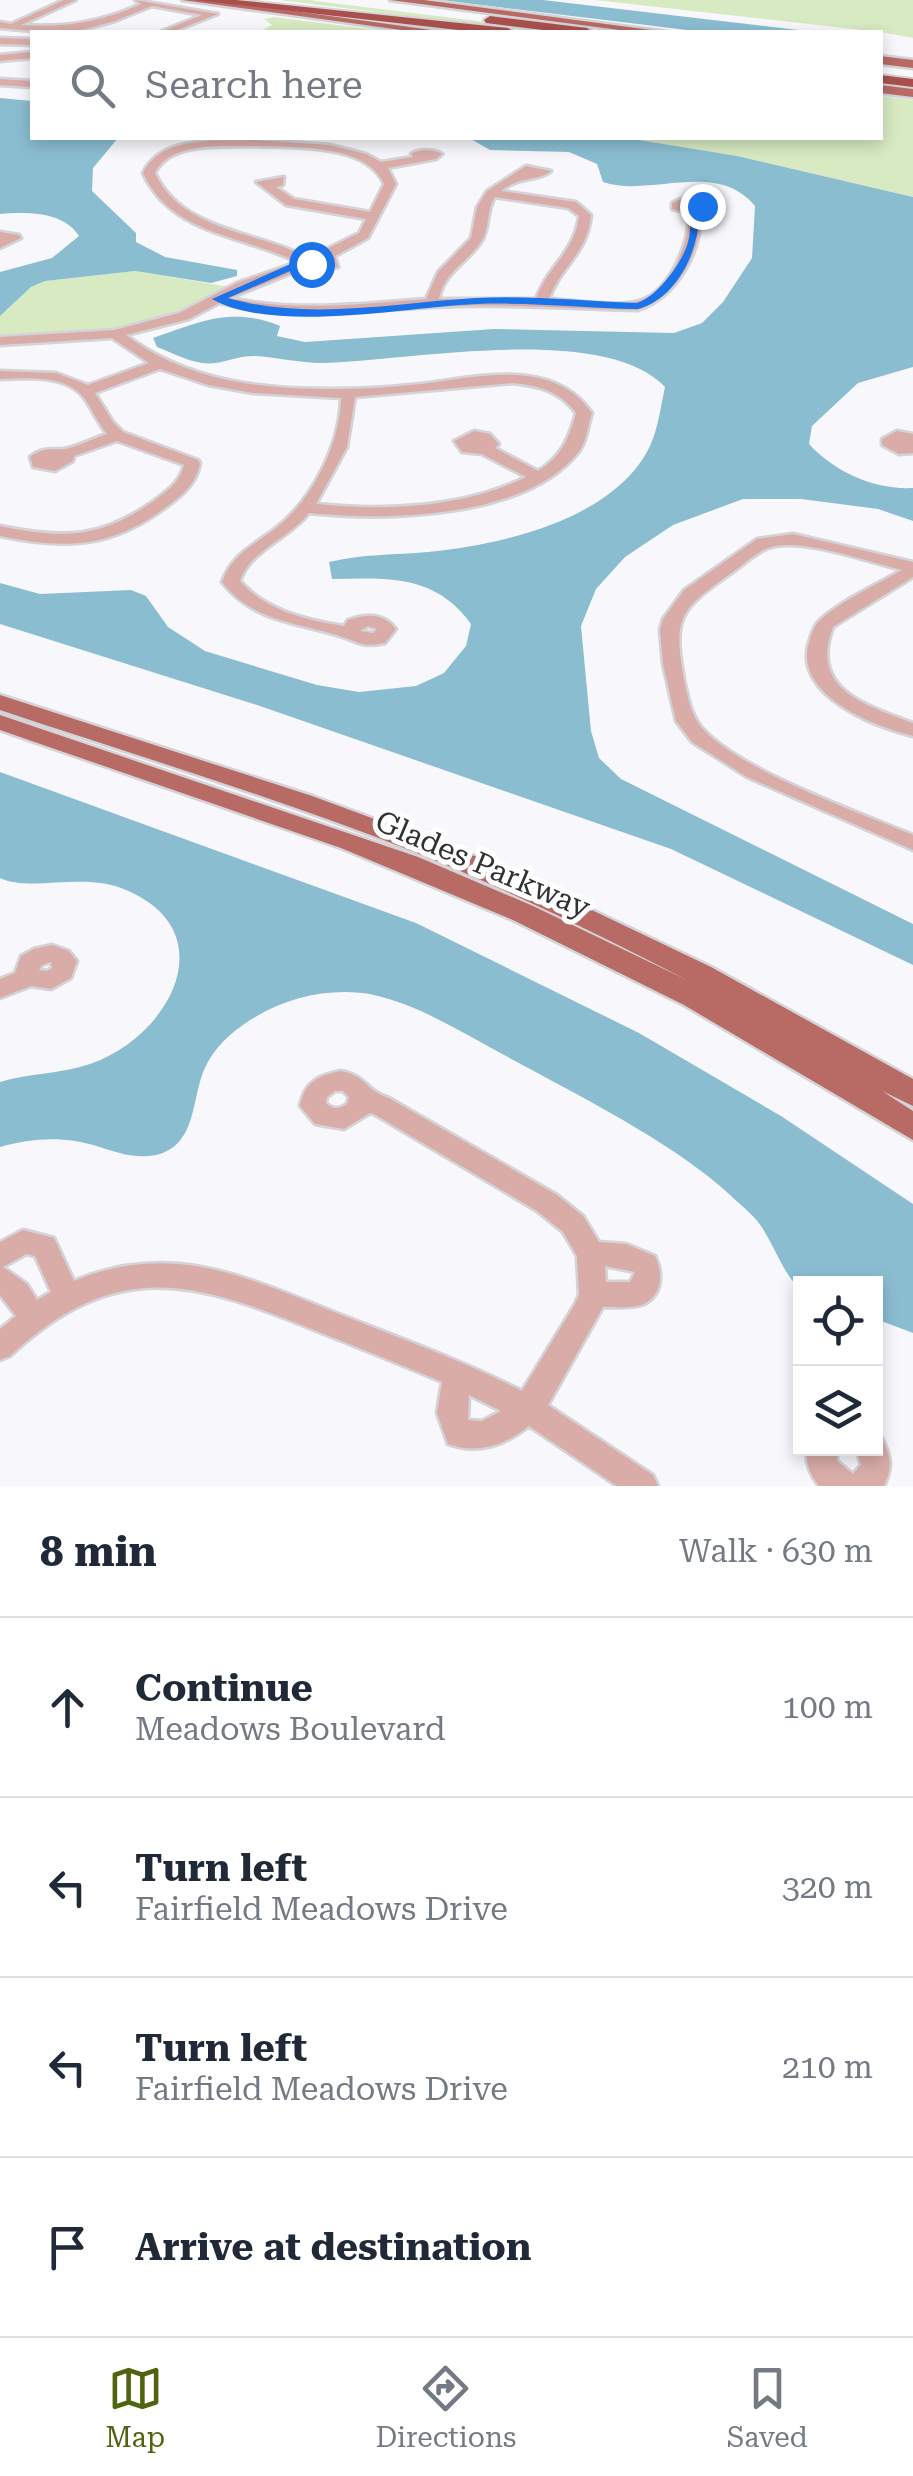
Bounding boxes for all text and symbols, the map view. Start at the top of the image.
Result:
search box [30,30,883,140]
icon: search [65,58,120,113]
text: Search here [145,63,363,107]
route end [680,184,726,230]
route start [289,242,335,288]
street label: Glades Parkway [371,803,596,925]
map controls [793,1276,883,1456]
button: locate [793,1276,883,1366]
button: layers [793,1366,883,1456]
text: 8 min [40,1527,157,1576]
text: Walk · 630 m [679,1532,873,1570]
text: Continue [135,1666,313,1710]
icon: ahead [40,1680,95,1735]
text: 100 m [782,1688,873,1726]
text: Meadows Boulevard [135,1710,446,1748]
text: Turn left [135,1846,307,1890]
icon: left [40,1860,95,1915]
text: 320 m [782,1868,873,1906]
text: Fairfield Meadows Drive [135,1890,508,1928]
text: Turn left [135,2026,307,2070]
icon: left [40,2040,95,2095]
text: 210 m [782,2048,873,2086]
text: Fairfield Meadows Drive [135,2070,508,2108]
icon: arrive [40,2220,95,2275]
text: Arrive at destination [135,2225,531,2269]
tab: Map [105,2361,165,2454]
tab: Directions [375,2361,516,2454]
tab: Saved [727,2361,808,2454]

